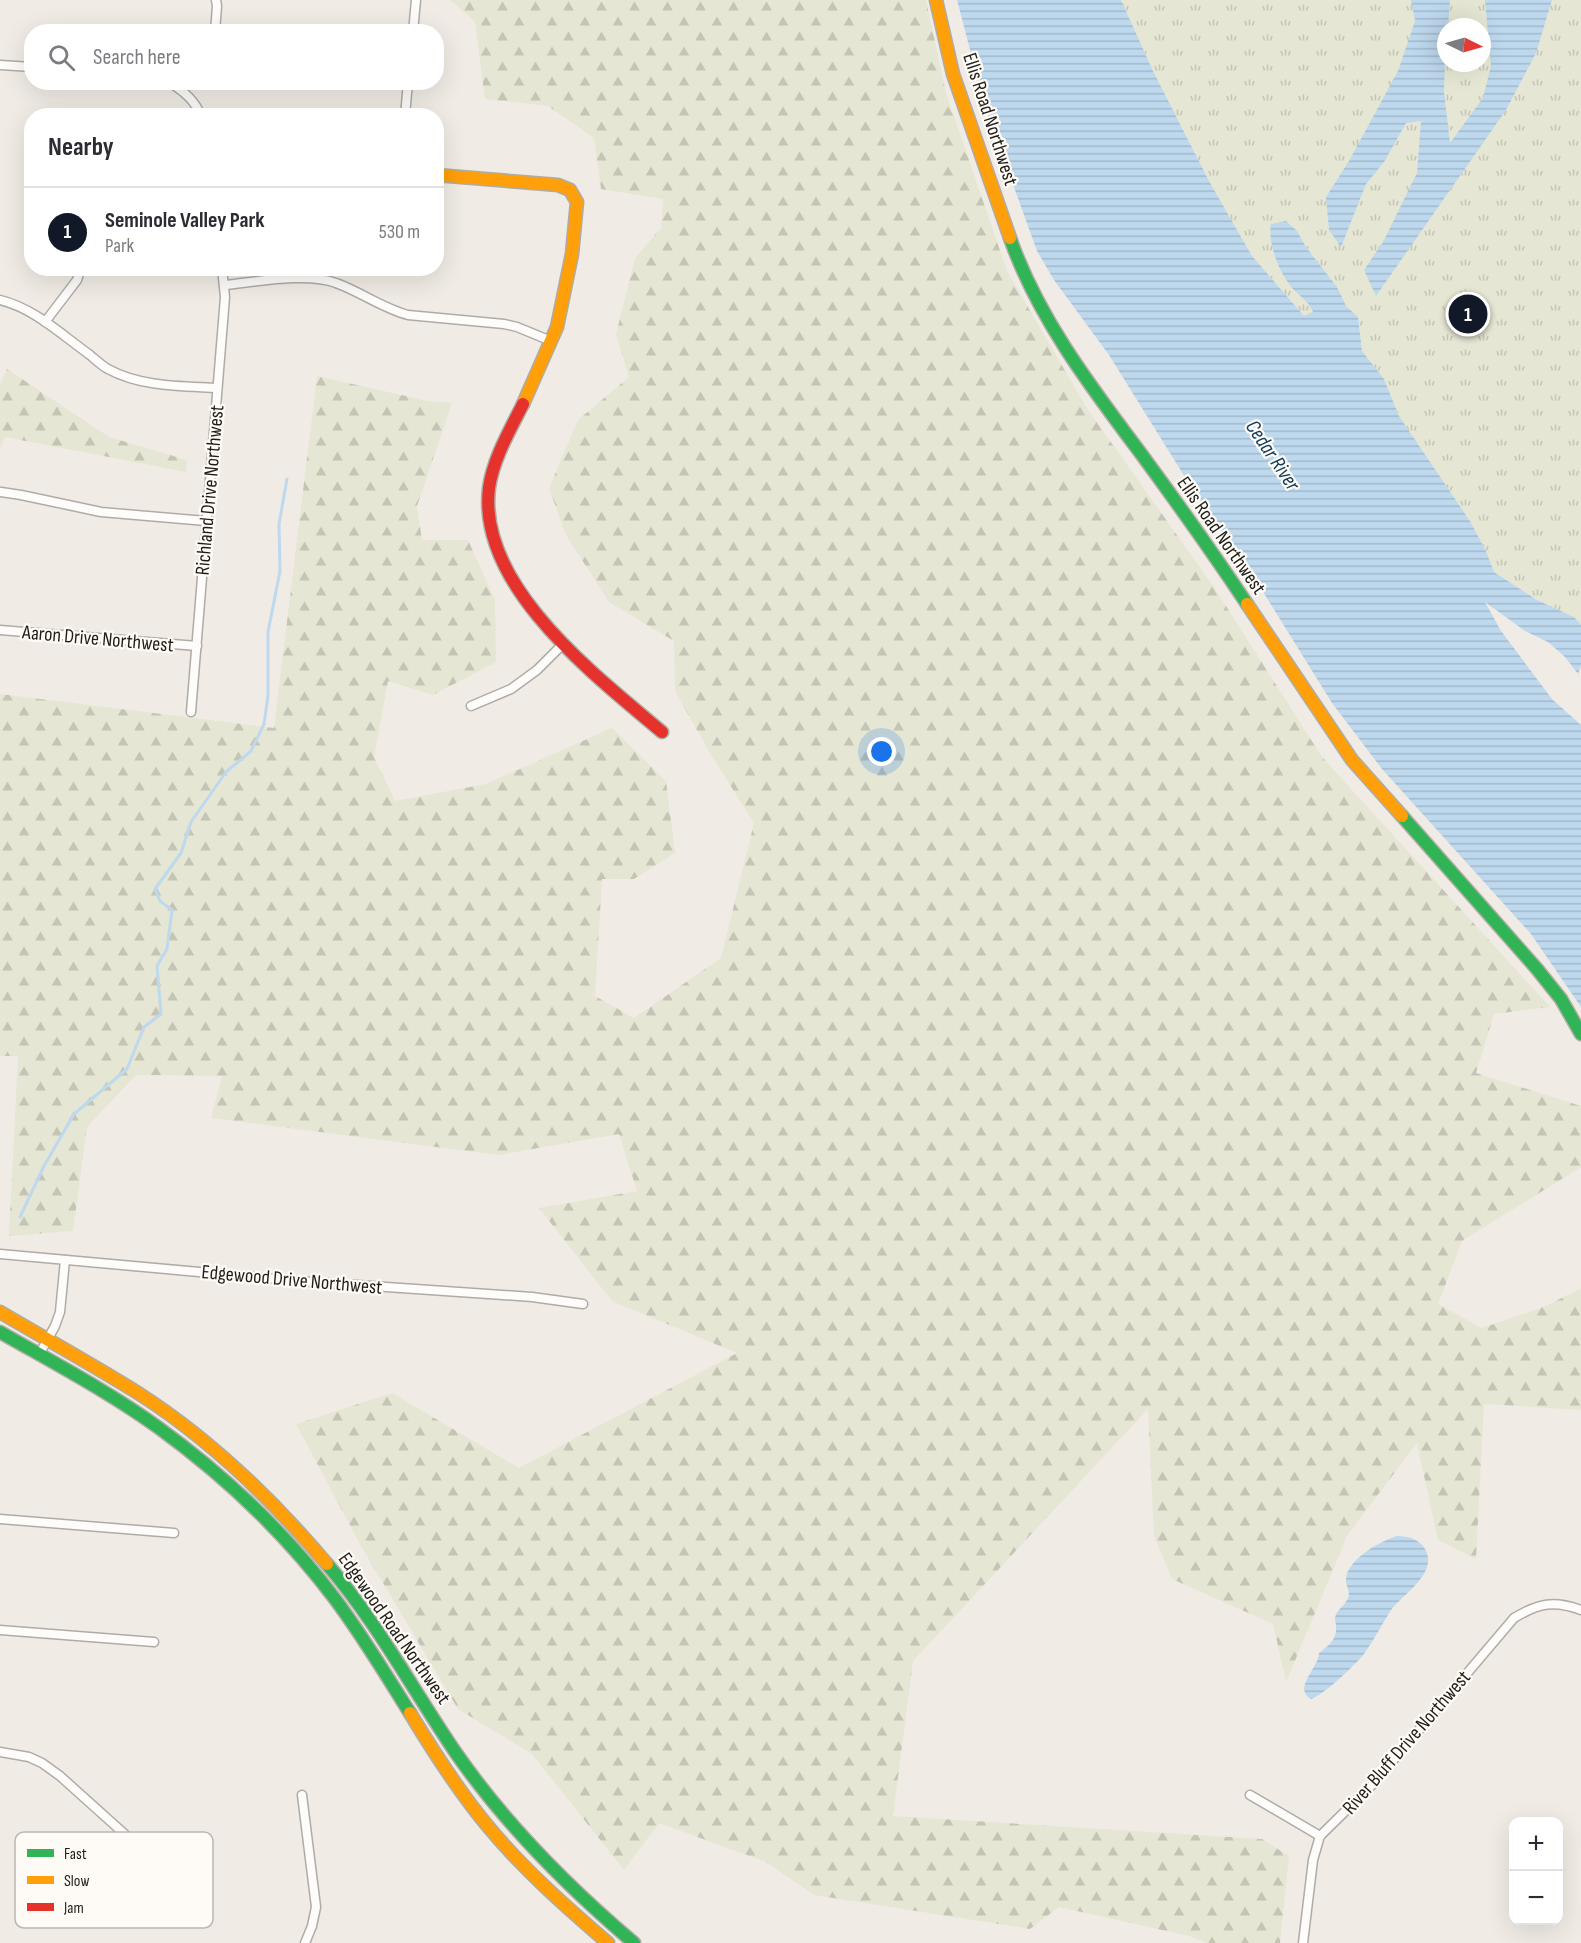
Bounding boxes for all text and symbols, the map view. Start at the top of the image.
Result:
north arrow [1437,18,1491,72]
search box [24,24,444,90]
icon: search [45,41,78,74]
text: Search here [93,44,180,71]
street label: Ellis Road Northwest [957,50,1023,189]
text: Nearby [48,132,114,163]
text: Seminole Valley Park [105,207,265,234]
text: 1 [64,220,71,244]
text: 530 m [379,220,420,244]
text: Park [105,234,134,258]
pin: 1 [1448,292,1488,336]
street label: Richland Drive Northwest [191,404,229,576]
water label: Cedar River [1240,415,1306,496]
street label: Ellis Road Northwest [1172,472,1271,599]
street label: Aaron Drive Northwest [20,620,175,658]
your location [867,737,896,766]
street label: Edgewood Drive Northwest [201,1260,383,1300]
street label: Edgewood Road Northwest [333,1548,456,1709]
street label: River Bluff Drive Northwest [1338,1666,1476,1820]
map controls [1509,1817,1563,1925]
button: + [1509,1817,1563,1871]
legend [15,1832,213,1928]
text: Fast [64,1845,87,1864]
button: − [1509,1871,1563,1925]
text: Slow [64,1872,89,1891]
text: Jam [63,1899,84,1918]

